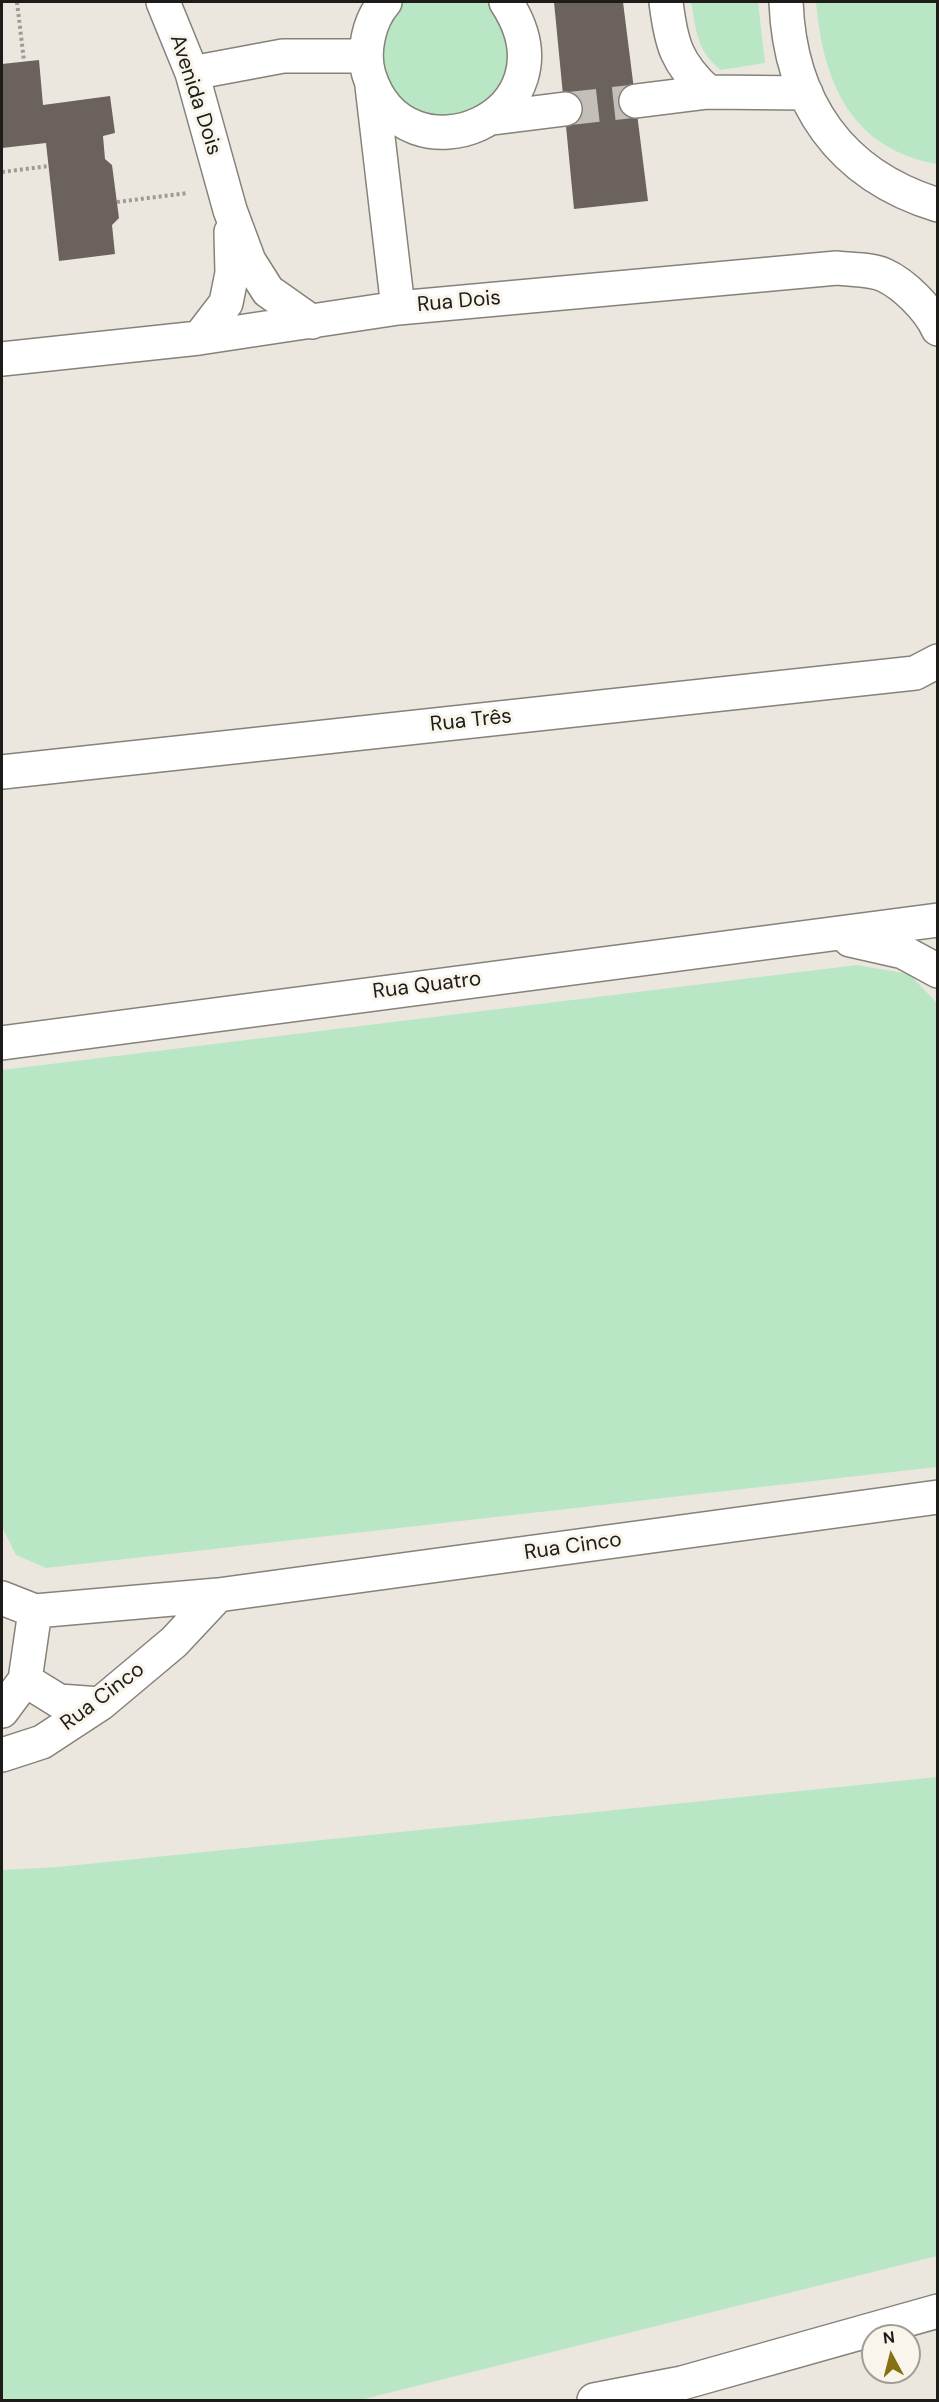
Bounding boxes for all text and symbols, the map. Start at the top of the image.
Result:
street label: Avenida Dois [164,32,226,158]
street label: Rua Dois [416,286,502,318]
street label: Rua Três [429,704,513,738]
street label: Rua Quatro [371,967,483,1005]
street label: Rua Cinco [523,1528,623,1566]
street label: Rua Cinco [56,1657,150,1737]
north arrow [861,2324,921,2384]
text: N [882,2326,896,2349]

